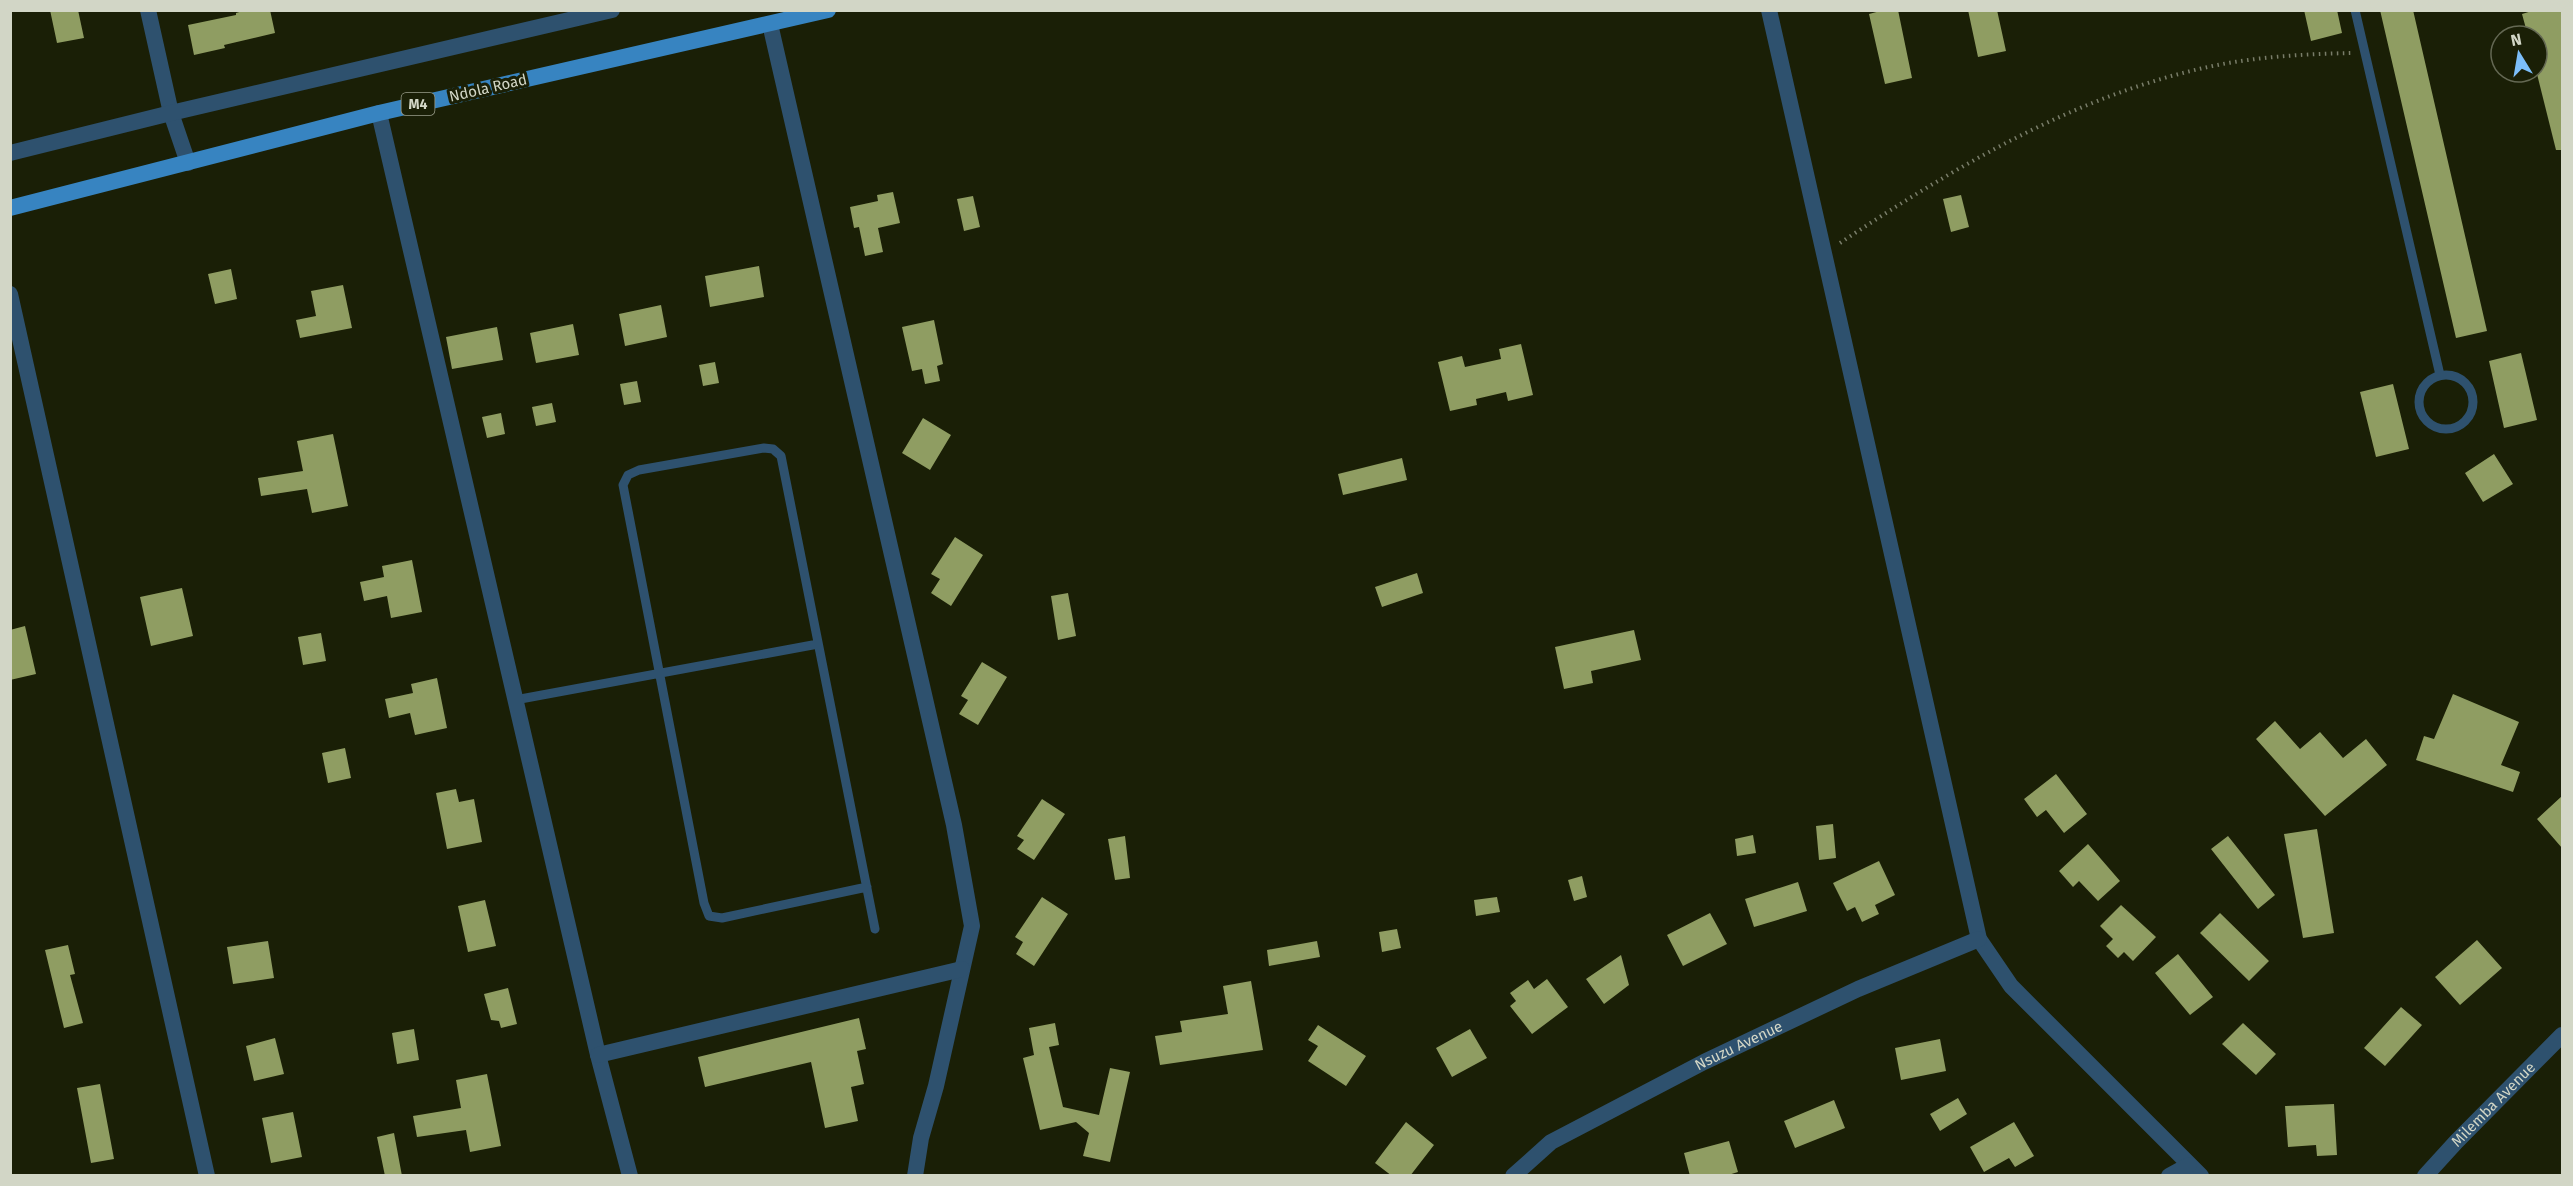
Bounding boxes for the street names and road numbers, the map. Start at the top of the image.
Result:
street label: Ndola Road [447,70,529,106]
road number: M4 [402,93,434,115]
street label: Nsuzu Avenue [1692,1017,1785,1074]
street label: Milemba Avenue [2447,1058,2539,1150]

